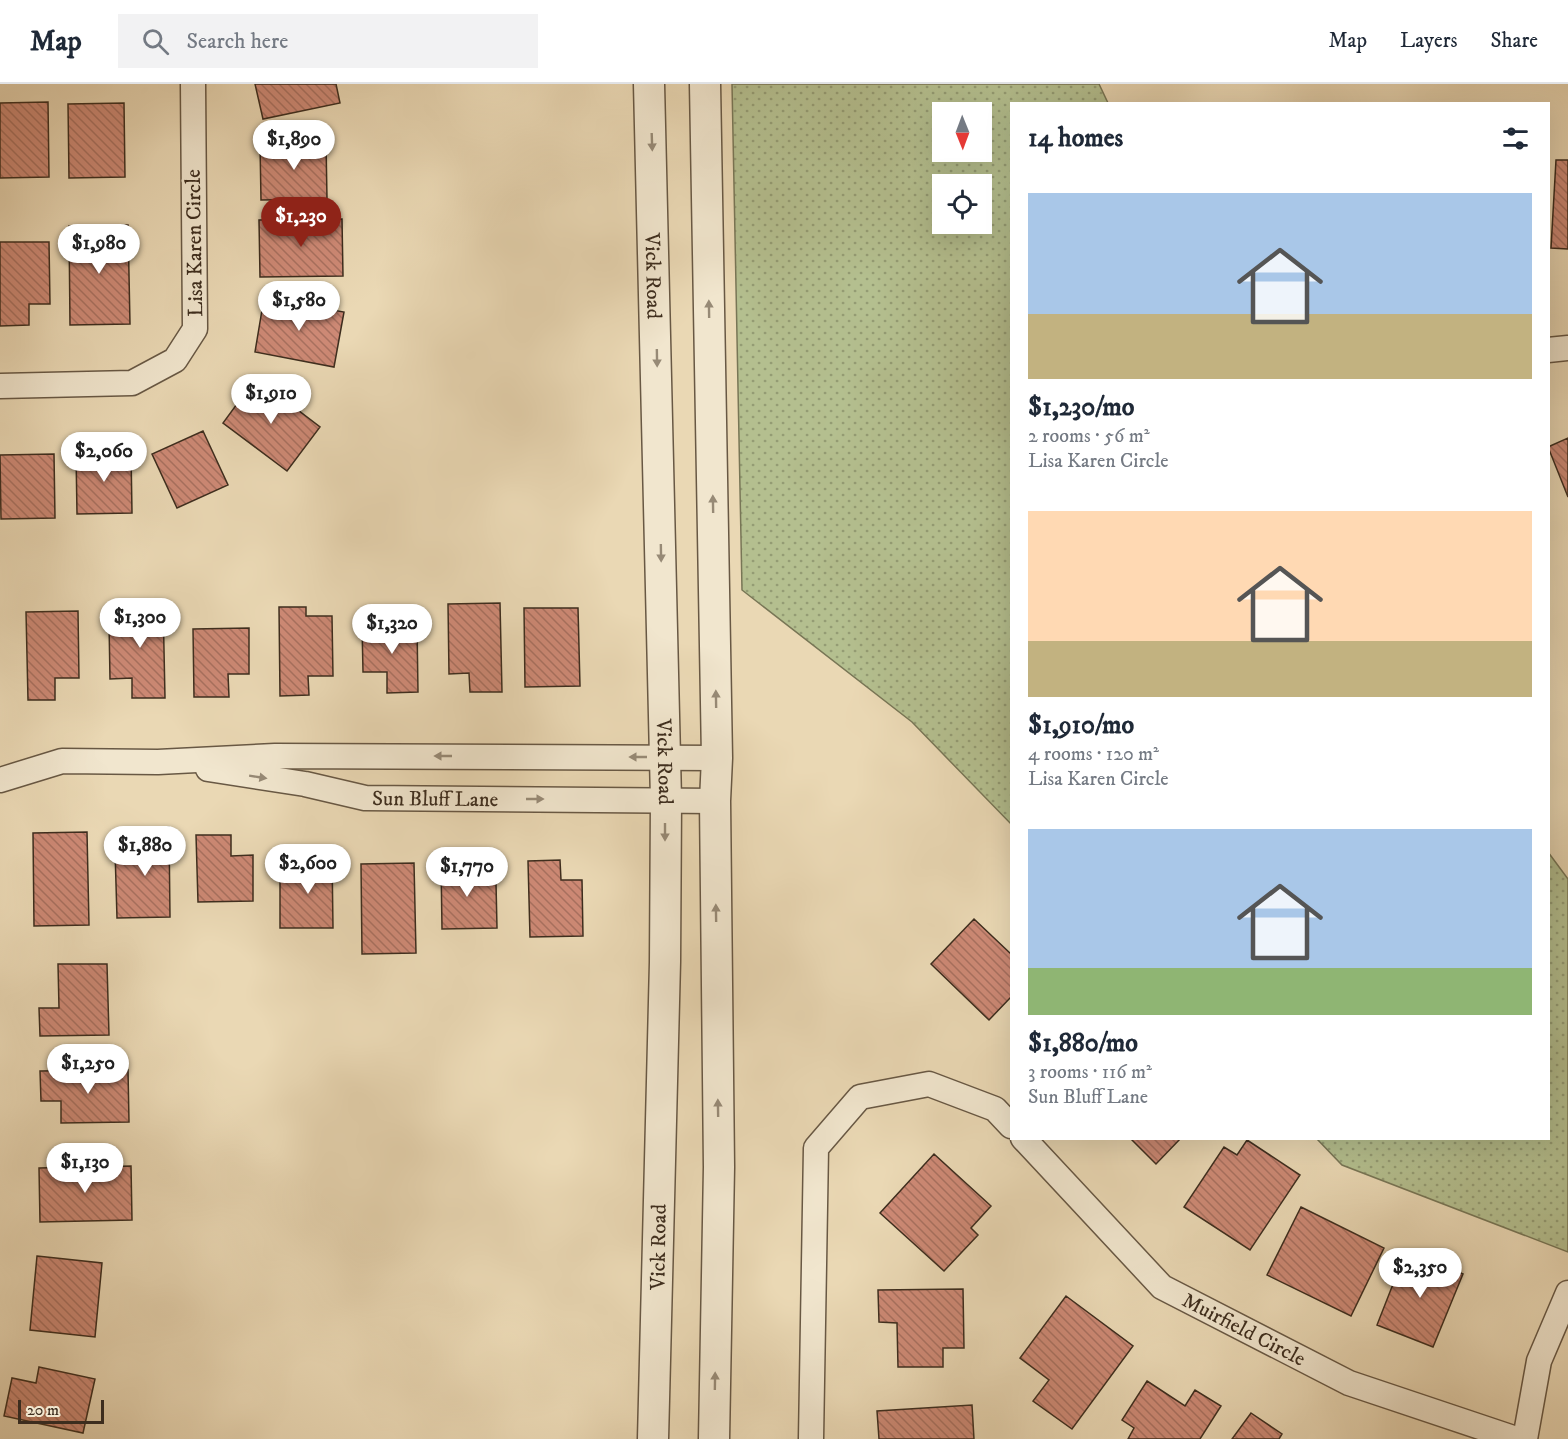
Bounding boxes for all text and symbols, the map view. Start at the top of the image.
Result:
search box [118,14,538,68]
text: Map [30,24,82,59]
icon: search [139,25,172,58]
text: Search here [187,28,288,55]
text: Map [1328,28,1367,54]
text: Layers [1400,28,1458,54]
text: Share [1491,28,1538,54]
north arrow [932,102,992,162]
map controls [932,102,992,234]
pin: $1,890 [245,120,343,171]
text: 14 homes [1028,122,1123,155]
icon: filters [1499,122,1532,155]
text: $1,890 [267,127,321,152]
one-way arrow [647,133,656,152]
street label: Lisa Karen Circle [181,169,209,317]
button: locate [932,174,992,234]
pin: $1,230 [252,197,350,248]
text: $1,230 [275,204,327,229]
pin: $1,980 [50,224,148,275]
text: $1,980 [72,231,126,256]
street label: Vick Road [639,232,667,320]
icon: home [1226,232,1334,340]
pin: $1,580 [250,281,348,332]
text: $1,580 [272,288,326,313]
one-way arrow [704,300,714,319]
one-way arrow [652,349,662,368]
pin: $1,910 [222,374,320,425]
text: $1,910 [245,381,297,406]
text: $1,230/mo [1028,391,1134,424]
text: 2 rooms · 56 m² [1028,424,1150,449]
pin: $2,060 [55,432,153,483]
text: $2,060 [75,439,133,464]
text: Lisa Karen Circle [1028,449,1169,474]
one-way arrow [708,495,717,514]
one-way arrow [656,544,666,563]
icon: home [1226,550,1334,658]
pin: $1,300 [91,598,189,649]
pin: $1,320 [343,604,441,655]
text: $1,300 [114,605,166,630]
text: $1,320 [366,611,418,636]
one-way arrow [711,690,721,709]
text: $1,910/mo [1028,709,1134,742]
street label: Vick Road [650,718,678,806]
text: 4 rooms · 120 m² [1028,742,1159,767]
one-way arrow [433,751,452,761]
one-way arrow [628,752,647,762]
text: Lisa Karen Circle [1028,767,1169,792]
one-way arrow [248,773,267,782]
street label: Sun Bluff Lane [372,786,499,813]
one-way arrow [525,794,544,804]
one-way arrow [660,823,670,842]
pin: $1,880 [96,826,194,877]
text: $1,880 [118,833,172,858]
pin: $2,600 [259,844,357,895]
pin: $1,770 [418,847,516,898]
text: $2,600 [279,851,337,876]
text: $1,770 [440,854,494,879]
icon: home [1226,868,1334,976]
one-way arrow [711,904,721,923]
text: $1,880/mo [1028,1027,1138,1060]
pin: $1,250 [39,1044,137,1095]
text: $1,250 [61,1051,115,1076]
text: 3 rooms · 116 m² [1028,1060,1152,1085]
text: Sun Bluff Lane [1028,1085,1148,1110]
one-way arrow [713,1099,723,1118]
pin: $1,130 [36,1143,134,1194]
text: $1,130 [60,1150,110,1175]
street label: Vick Road [645,1203,673,1291]
pin: $2,350 [1371,1248,1469,1299]
text: $2,350 [1393,1255,1447,1280]
street label: Muirfield Circle [1178,1288,1310,1373]
one-way arrow [710,1371,719,1390]
scale bar [18,1397,104,1424]
text: 20 m [27,1400,59,1420]

